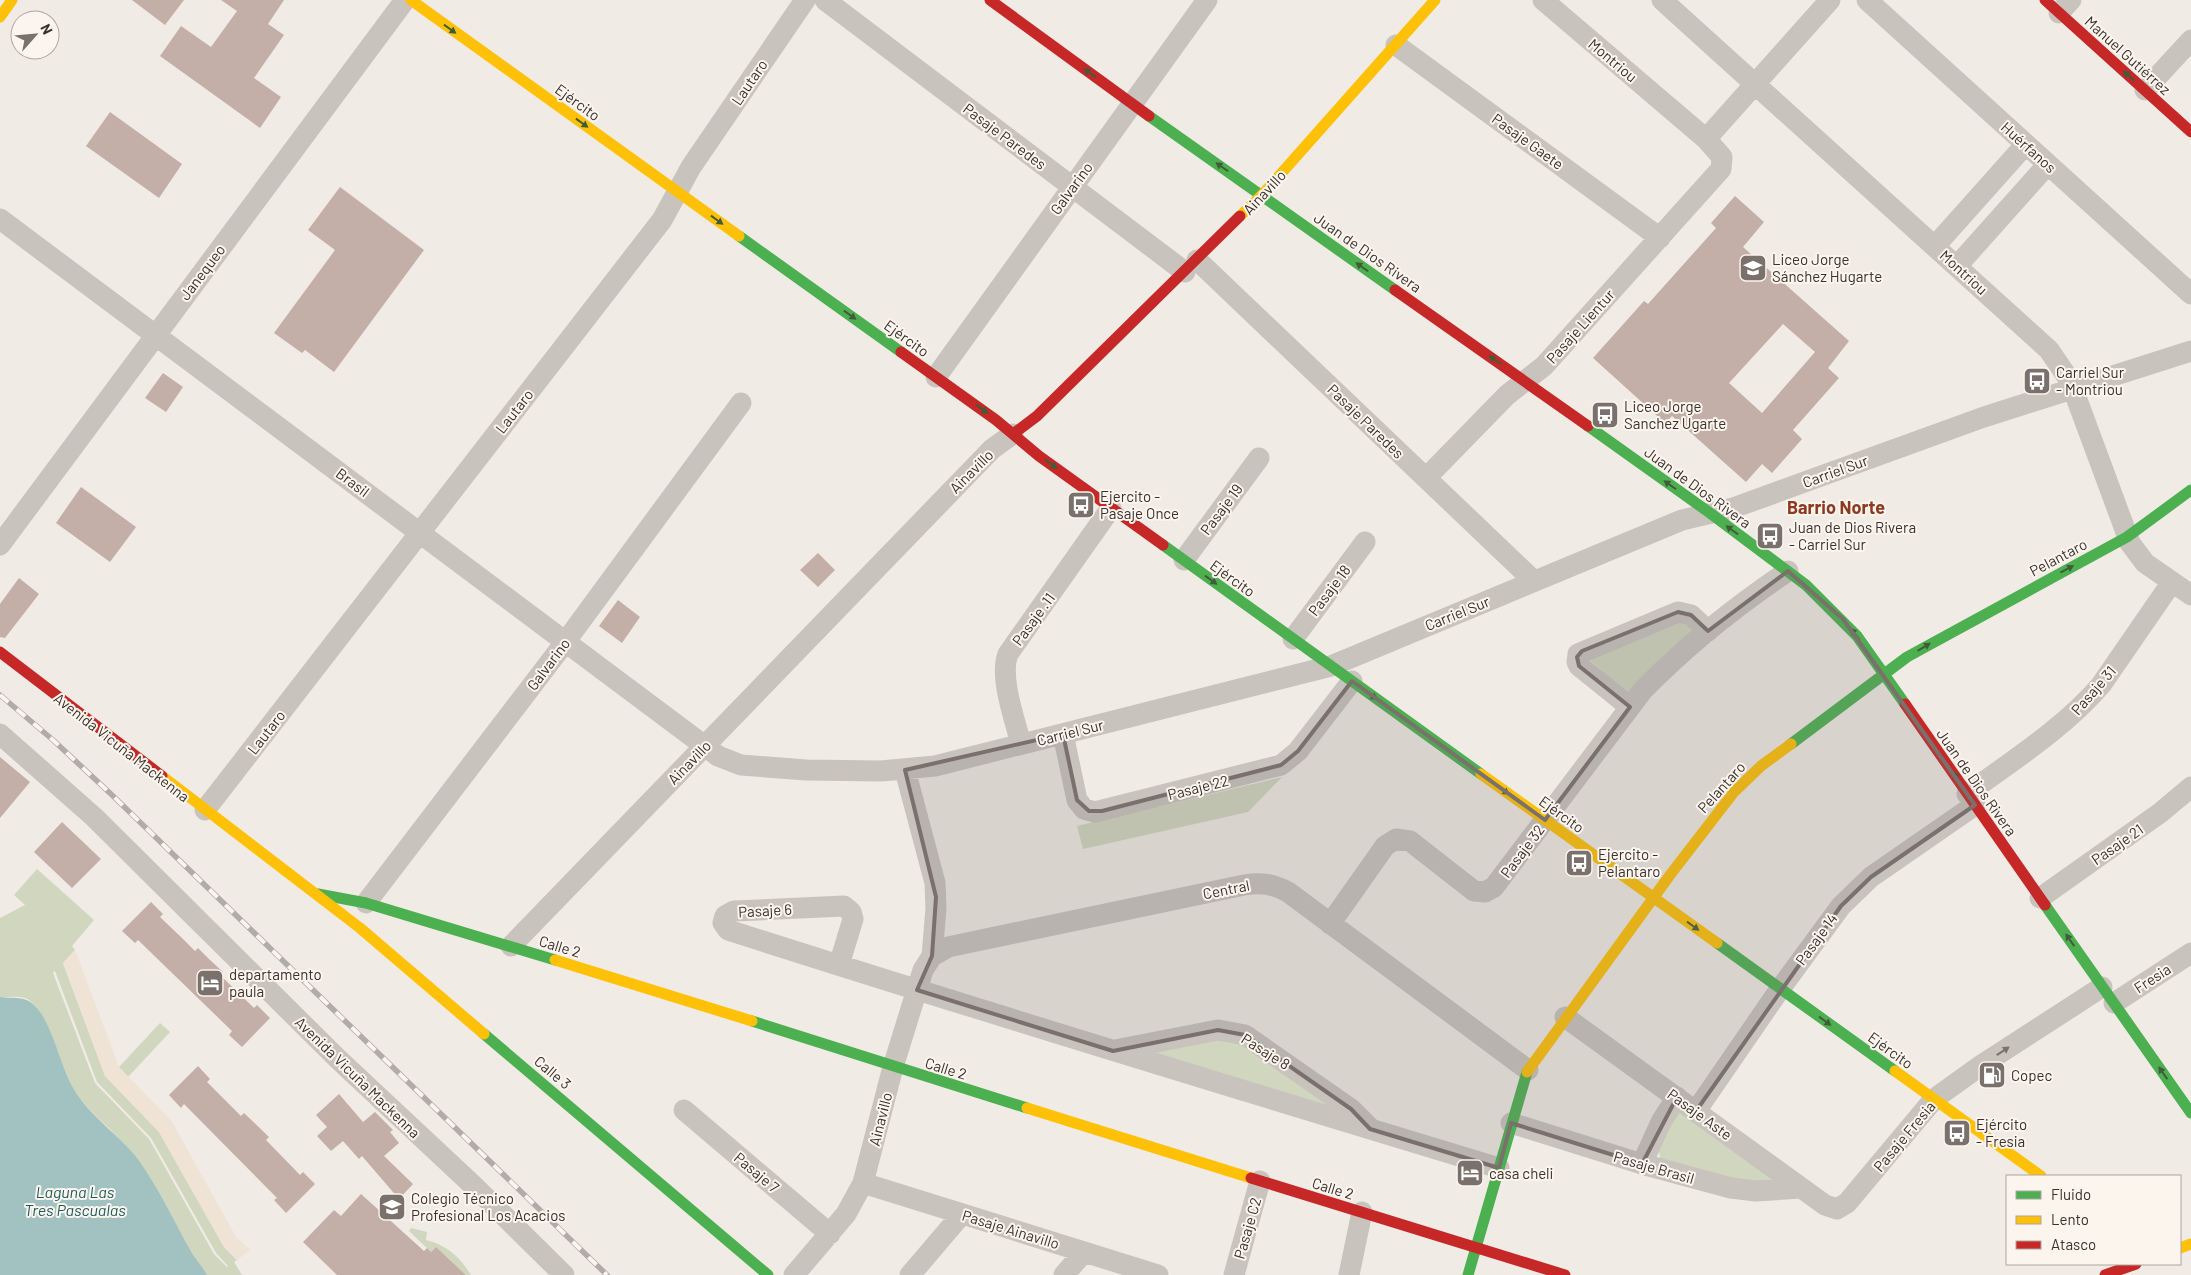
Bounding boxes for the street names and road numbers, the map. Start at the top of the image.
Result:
street label: Manuel Gutiérrez [2081,12,2175,98]
street label: Montriou [1585,34,1641,86]
street label: Lautaro [727,56,771,108]
street label: Ejército [552,80,604,124]
street label: Pasaje Paredes [960,99,1050,173]
street label: Pasaje Gaete [1489,109,1567,173]
street label: Huérfanos [1998,118,2060,176]
street label: Galvarino [1046,158,1096,218]
street label: Ainavillo [1239,166,1289,218]
street label: Juan de Dios Rivera [1311,208,1425,296]
street label: Janequeo [175,241,229,303]
street label: Montriou [1936,246,1992,298]
street label: Pasaje Lientur [1542,285,1618,367]
street label: Ejército [881,316,933,360]
street label: Pasaje Paredes [1324,380,1408,462]
street label: Lautaro [491,385,537,437]
street label: Juan de Dios Rivera [1641,442,1755,532]
street label: Ainavillo [945,445,997,497]
street label: Carriel Sur [1800,451,1871,491]
street label: Brasil [333,464,373,500]
street label: Pasaje 19 [1196,480,1246,538]
street label: Pelantaro [2026,534,2090,580]
street label: Ejército [1207,556,1259,600]
street label: Pasaje 18 [1304,561,1354,619]
street label: Pasaje .11 [1008,589,1058,649]
street label: Carriel Sur [1422,592,1492,634]
street label: Galvarino [523,635,573,693]
street label: Pasaje 31 [2067,662,2119,718]
street label: Avenida Vicuña Mackenna [51,689,193,805]
street label: Lautaro [243,706,289,758]
street label: Carriel Sur [1035,715,1106,749]
street label: Juan de Dios Rivera [1933,725,2021,839]
street label: Ainavillo [664,736,714,788]
street label: Pelantaro [1693,758,1749,816]
street label: Pasaje 22 [1166,771,1230,803]
street label: Ejército [1536,792,1588,836]
street label: Pasaje 21 [2088,820,2146,868]
street label: Pasaje 32 [1496,821,1548,881]
street label: Central [1201,876,1251,902]
street label: Pasaje 6 [738,900,792,920]
street label: Pasaje 14 [1791,910,1841,968]
street label: Calle 2 [537,931,583,961]
street label: Fresia [2130,959,2174,997]
street label: Avenida Vicuña Mackenna [292,1013,424,1141]
street label: Ejército [1865,1028,1917,1072]
street label: Pasaje 8 [1238,1029,1294,1073]
street label: Calle 3 [531,1052,575,1092]
street label: Calle 2 [923,1053,969,1083]
street label: Pasaje Aste [1664,1085,1736,1143]
street label: Ainavillo [865,1090,895,1148]
street label: Pasaje Fresia [1869,1097,1939,1175]
street label: Pasaje Brasil [1612,1147,1696,1187]
street label: Pasaje 7 [731,1148,783,1196]
street label: Calle 2 [1310,1173,1356,1203]
street label: Pasaje C2 [1230,1195,1264,1261]
street label: Pasaje Ainavillo [960,1206,1062,1252]

